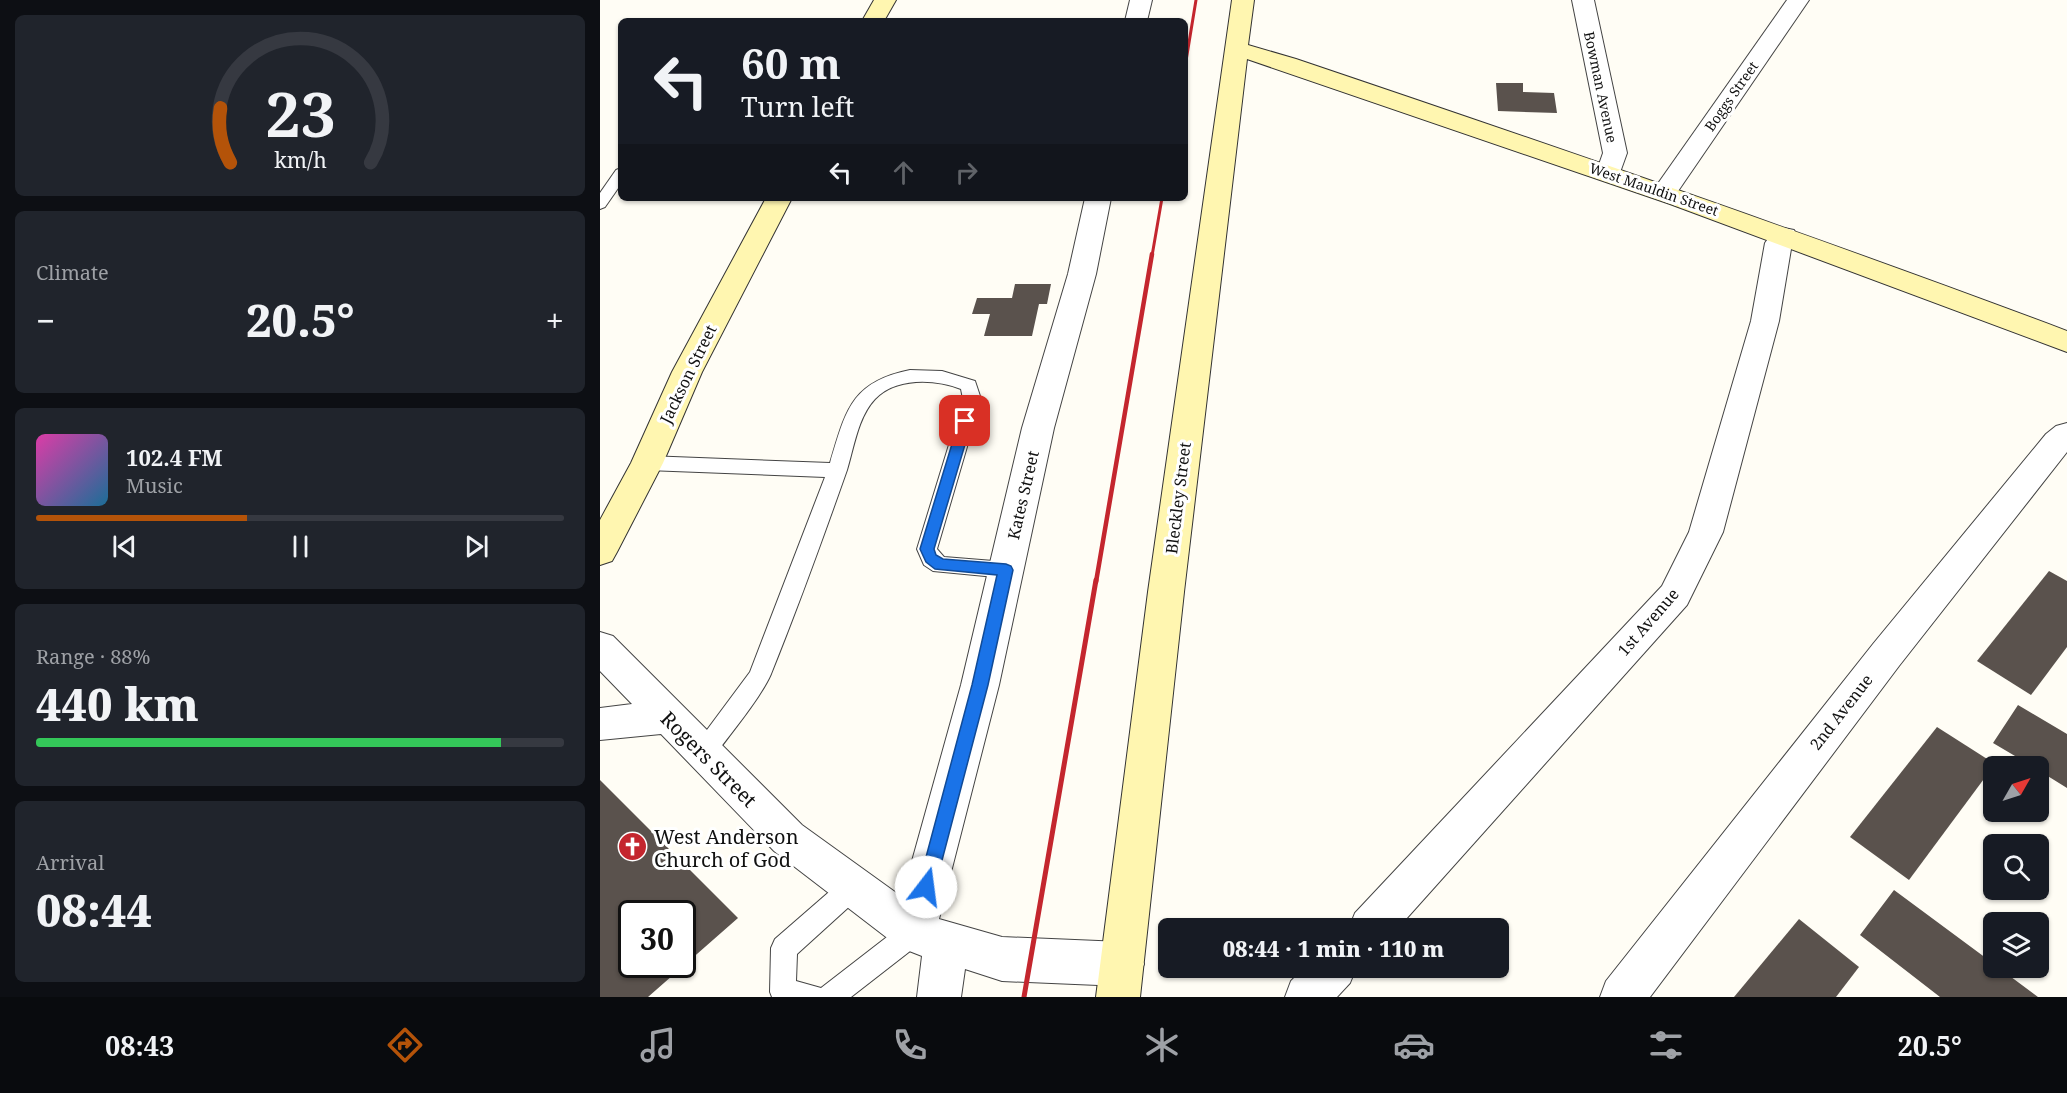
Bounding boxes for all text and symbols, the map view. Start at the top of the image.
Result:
street label: Bowman Avenue [1580,30,1622,144]
text: 60 m [741,34,841,91]
icon: left [642,42,720,120]
street label: Boggs Street [1700,57,1762,135]
text: 23 [265,70,335,155]
text: Turn left [741,88,854,125]
text: km/h [274,145,327,174]
icon: left [824,156,857,189]
icon: ahead [887,156,920,189]
icon: right [950,156,983,189]
street label: West Mauldin Street [1587,158,1721,220]
text: Climate [36,259,109,286]
text: 20.5° [246,289,355,350]
text: − [36,298,55,343]
text: + [546,298,564,343]
street label: Jackson Street [654,321,722,428]
pin [939,395,990,446]
icon: arrive [948,404,981,437]
street label: Bleckley Street [1160,440,1196,555]
text: 102.4 FM [126,442,223,472]
street label: Kates Street [1002,448,1044,542]
text: Music [126,472,183,499]
icon: previous [108,530,141,563]
icon: pause [284,530,317,563]
icon: next [460,530,493,563]
street label: 1st Avenue [1612,583,1684,661]
text: Range · 88% [36,643,150,670]
street label: 2nd Avenue [1804,670,1878,754]
text: 440 km [36,673,199,734]
street label: Rogers Street [655,705,763,813]
north arrow [1983,756,2049,822]
map controls [1983,756,2049,978]
place label: West Anderson Church of God [654,823,799,873]
church icon: West Anderson Church of God [617,831,649,863]
button: search [1983,834,2049,900]
text: Arrival [36,849,104,876]
position arrow [894,855,958,919]
text: 08:44 [36,879,152,940]
speed limit sign: 30 [618,900,696,978]
button: layers [1983,912,2049,978]
text: 08:44 · 1 min · 110 m [1223,933,1444,963]
icon: directions [384,1024,426,1066]
icon: music [637,1024,679,1066]
icon: phone [889,1024,931,1066]
icon: climate [1141,1024,1183,1066]
icon: car [1393,1024,1435,1066]
icon: filters [1645,1024,1687,1066]
text: 08:43 [105,1027,174,1064]
text: 20.5° [1897,1027,1962,1064]

